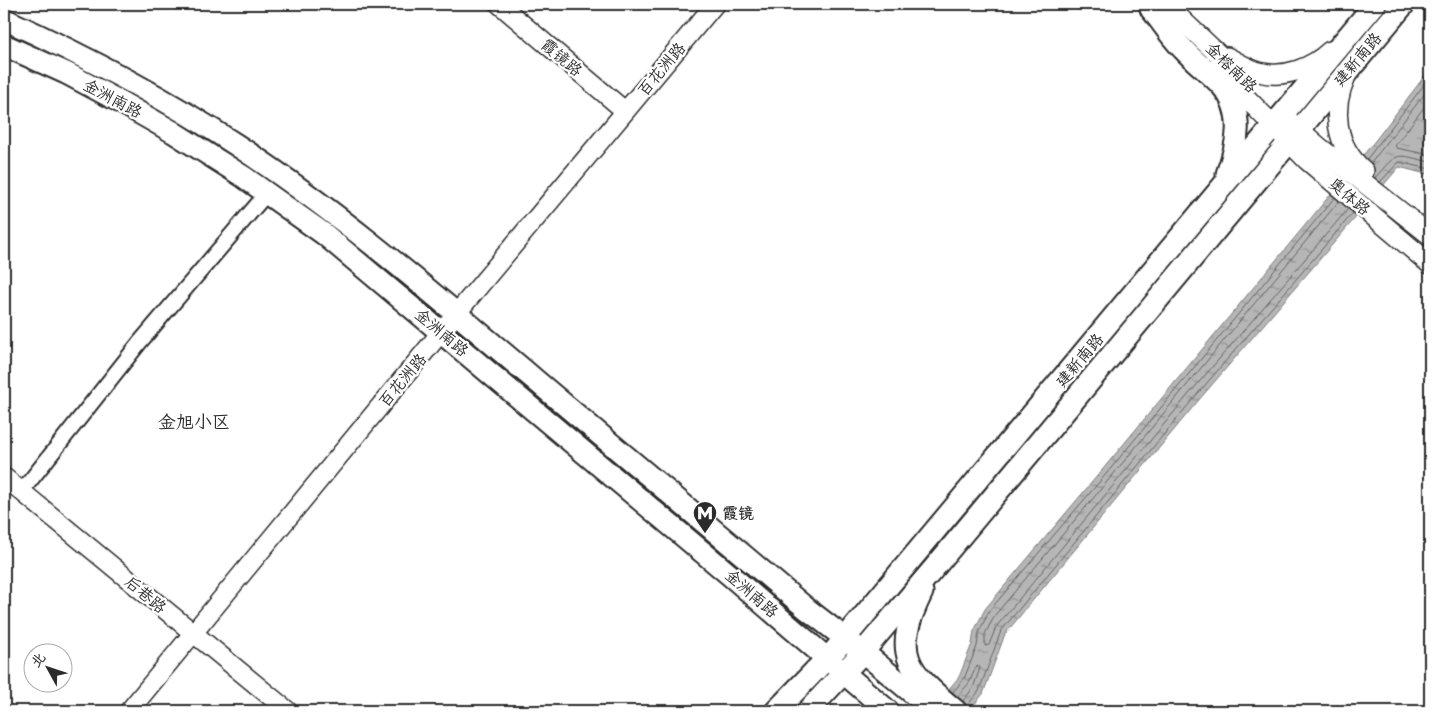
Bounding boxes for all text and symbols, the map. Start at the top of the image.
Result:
street label: 建新南路 [1330,29,1386,91]
street label: 霞镜路 [537,35,586,81]
street label: 金榕南路 [1201,38,1261,97]
street label: 百花洲路 [634,39,690,101]
street label: 金洲南路 [80,75,145,123]
street label: 奥体路 [1325,174,1374,220]
street label: 金洲南路 [410,305,472,361]
street label: 建新南路 [1052,330,1108,392]
street label: 百花洲路 [375,350,431,412]
district label: 金旭小区 [158,411,230,434]
metro station icon: 霞镜 [692,500,718,534]
place label: 霞镜 [722,504,754,524]
street label: 金洲南路 [721,565,782,622]
street label: 后巷路 [121,572,170,618]
north arrow [22,642,72,692]
text: 北 [27,649,49,671]

